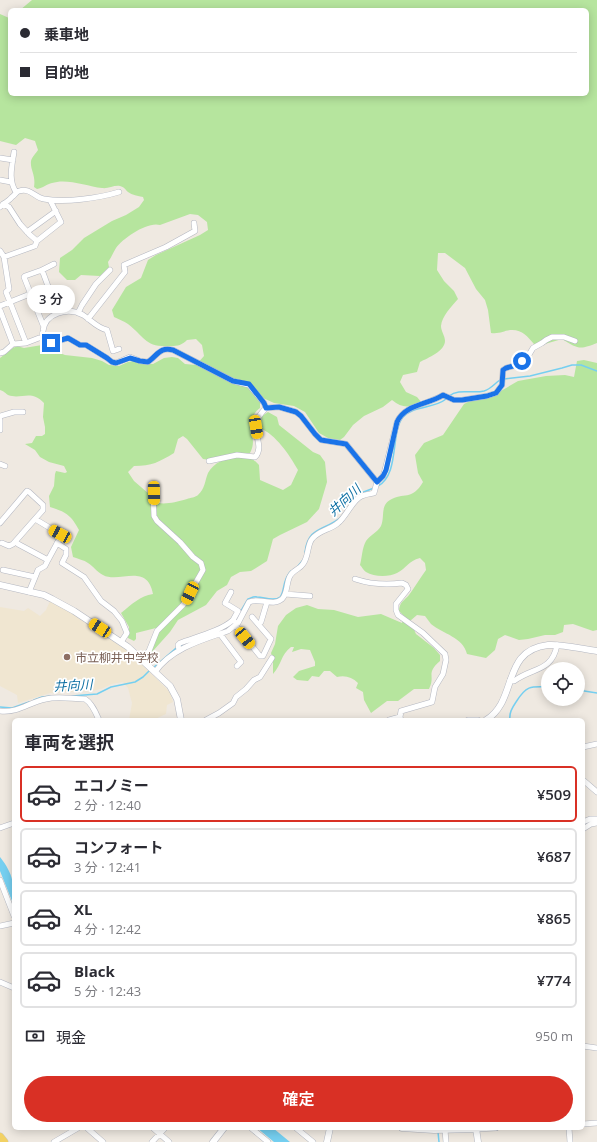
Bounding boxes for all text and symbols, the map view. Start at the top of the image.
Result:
text: 乗車地 [44,24,89,44]
text: 目的地 [44,62,89,82]
callout: 3 分 [27,285,75,313]
text: 3 分 [39,290,63,308]
route end [42,334,60,352]
route start [513,352,531,370]
car [248,414,264,440]
water label: 井向川 [324,479,366,520]
car [148,481,160,505]
car [47,523,73,545]
car [179,580,201,606]
car [87,616,113,640]
car [233,625,257,651]
place label: 市立柳井中学校 [75,649,159,666]
marker: 市立柳井中学校 [62,652,72,662]
map controls [541,662,585,706]
button: locate [541,662,585,706]
water label: 井向川 [53,675,95,695]
text: 車両を選択 [24,730,114,754]
text: エコノミー [74,775,149,795]
icon: car [26,776,62,812]
text: ¥509 [537,784,571,804]
text: 2 分 · 12:40 [74,796,141,814]
text: コンフォート [74,837,164,857]
icon: car [26,838,62,874]
text: ¥687 [537,846,571,866]
text: 3 分 · 12:41 [74,858,141,876]
text: XL [74,899,92,919]
icon: car [26,900,62,936]
text: ¥865 [537,908,571,928]
text: 4 分 · 12:42 [74,920,141,938]
text: Black [74,961,115,981]
icon: car [26,962,62,998]
text: ¥774 [537,970,571,990]
text: 5 分 · 12:43 [74,982,141,1000]
icon: cash [24,1025,46,1047]
text: 現金 [56,1027,86,1047]
text: 950 m [535,1027,573,1045]
button: 確定 [24,1076,573,1122]

